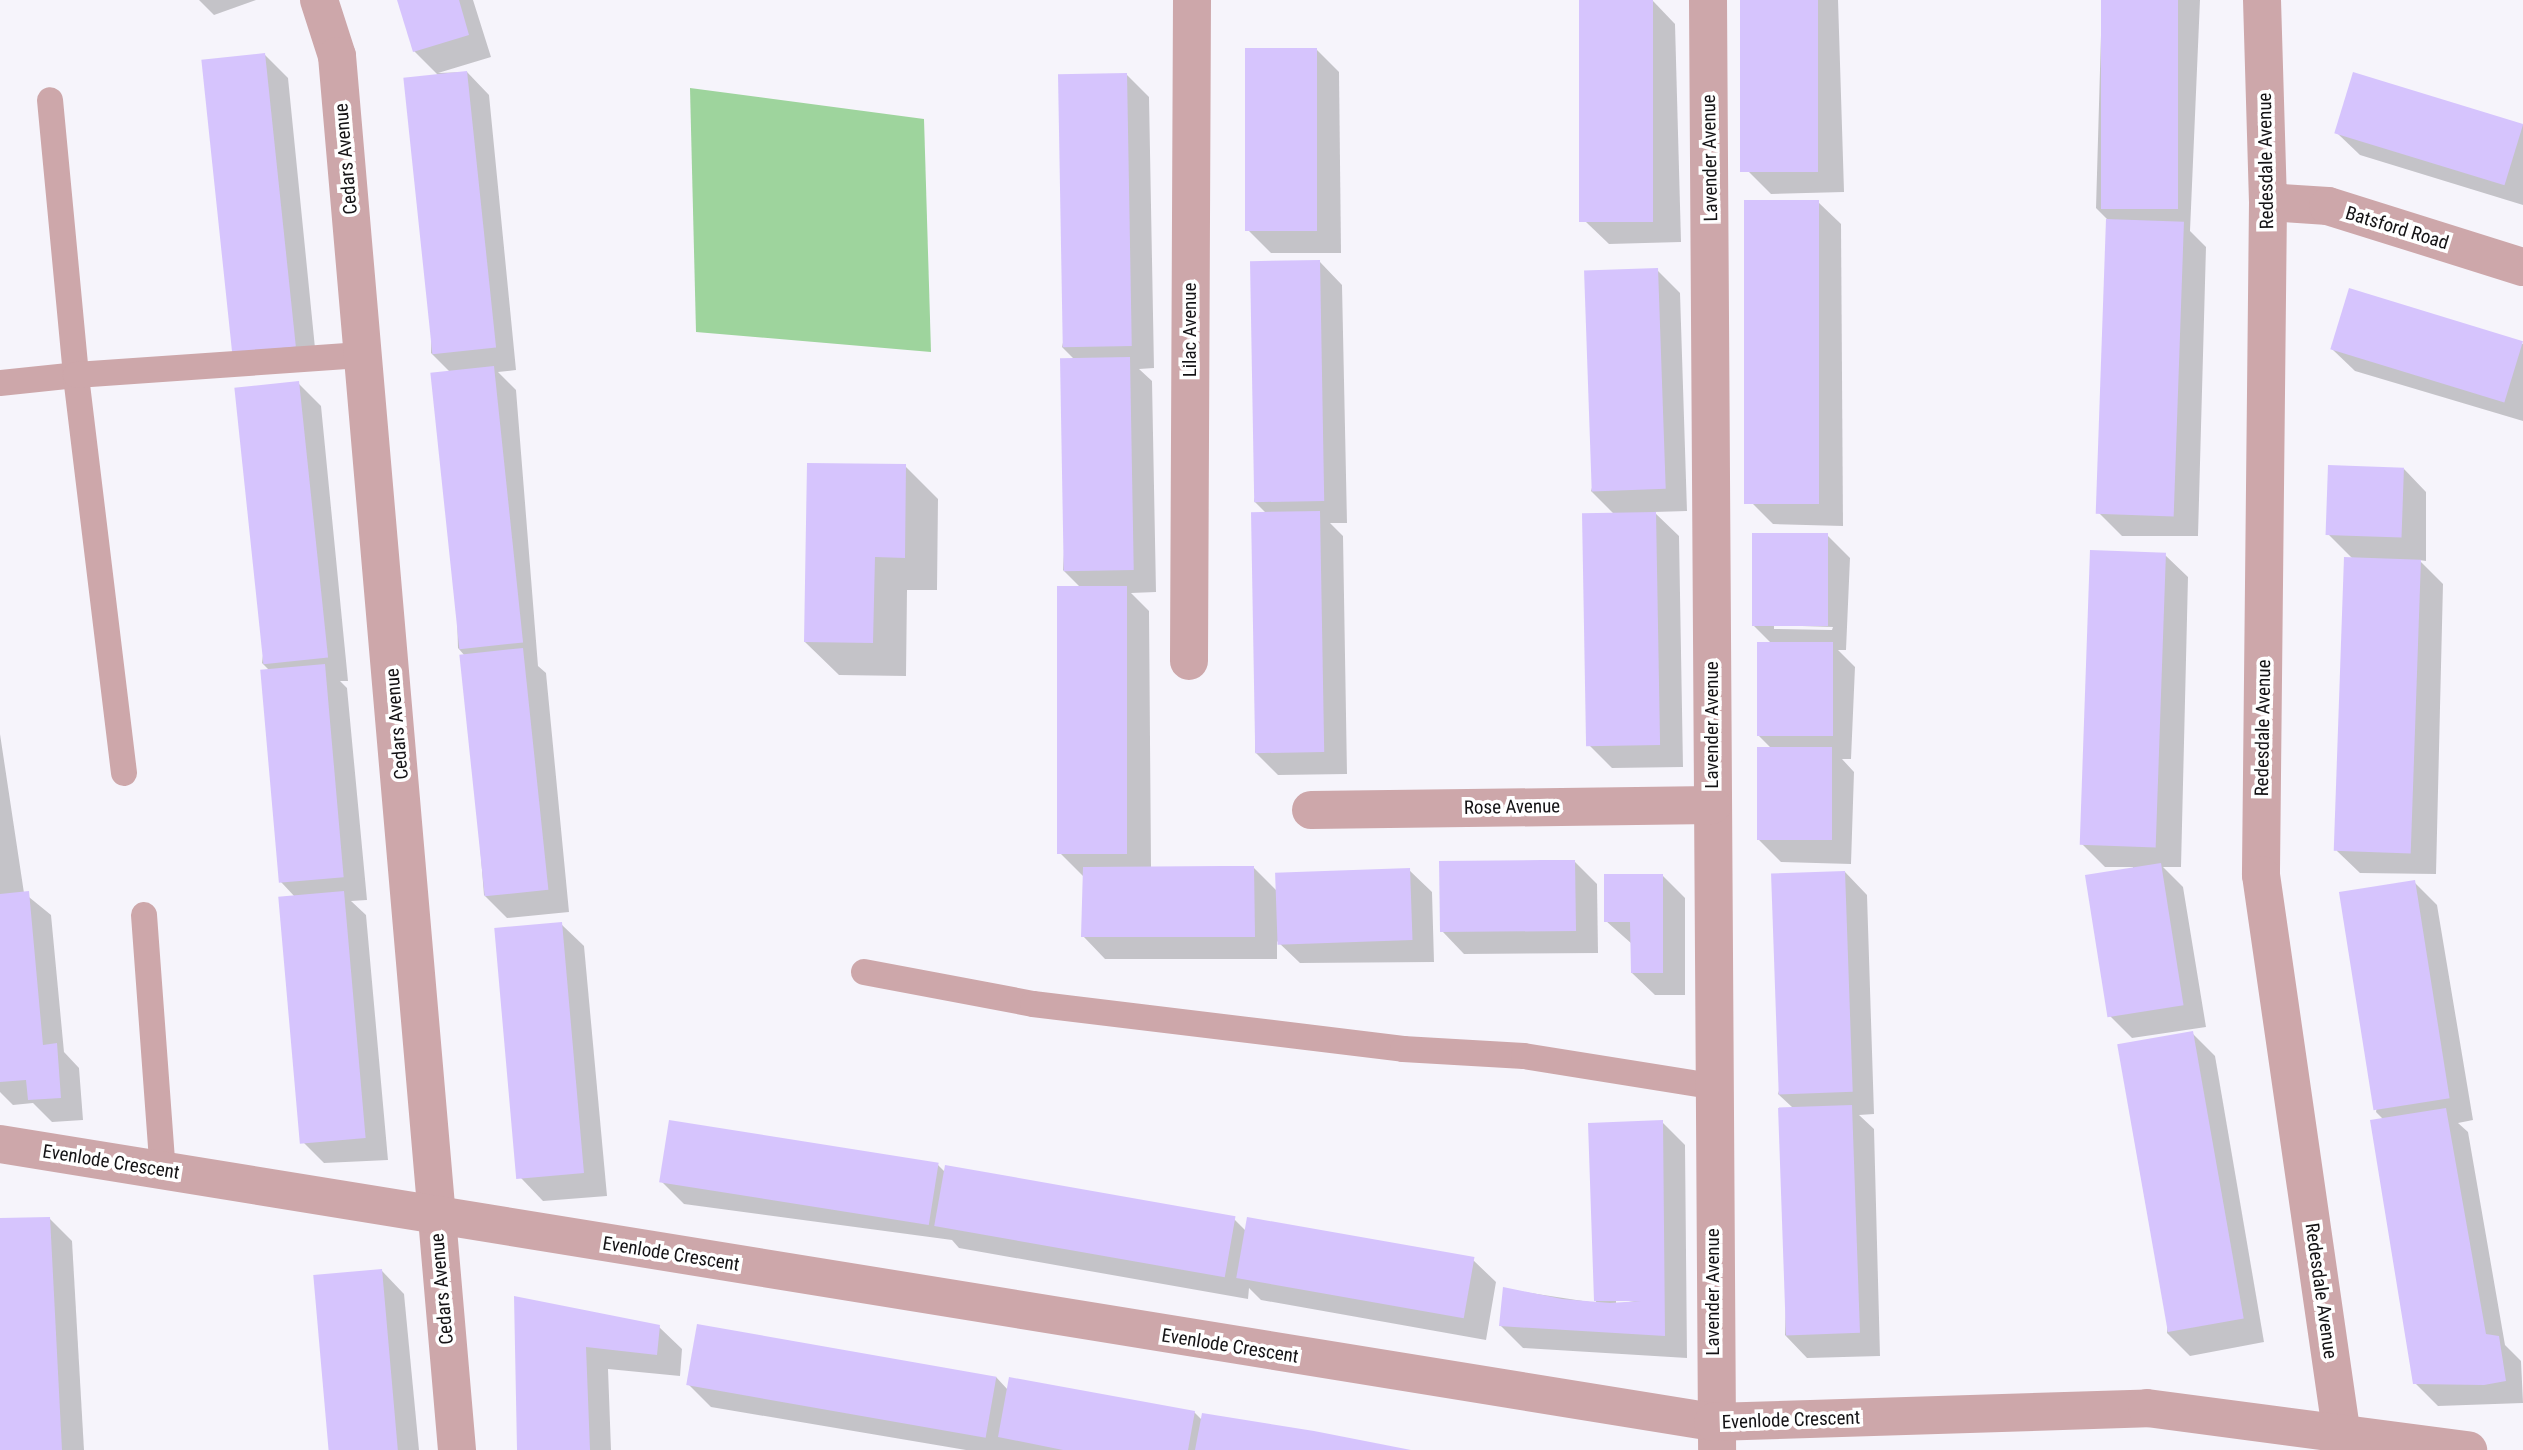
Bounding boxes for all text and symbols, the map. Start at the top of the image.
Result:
street label: Redesdale Avenue [2253,92,2279,230]
street label: Lavender Avenue [1697,94,1723,222]
street label: Cedars Avenue [330,102,362,216]
street label: Batsford Road [2343,201,2451,255]
street label: Lilac Avenue [1179,283,1201,377]
street label: Redesdale Avenue [2250,659,2276,797]
street label: Lavender Avenue [1701,661,1723,789]
street label: Cedars Avenue [381,667,413,781]
street label: Rose Avenue [1464,795,1560,819]
street label: Evenlode Crescent [41,1140,181,1184]
street label: Redesdale Avenue [2300,1222,2342,1360]
street label: Lavender Avenue [1702,1228,1724,1356]
street label: Cedars Avenue [426,1232,458,1346]
street label: Evenlode Crescent [601,1232,741,1276]
street label: Evenlode Crescent [1160,1324,1300,1368]
street label: Evenlode Crescent [1721,1406,1861,1434]

